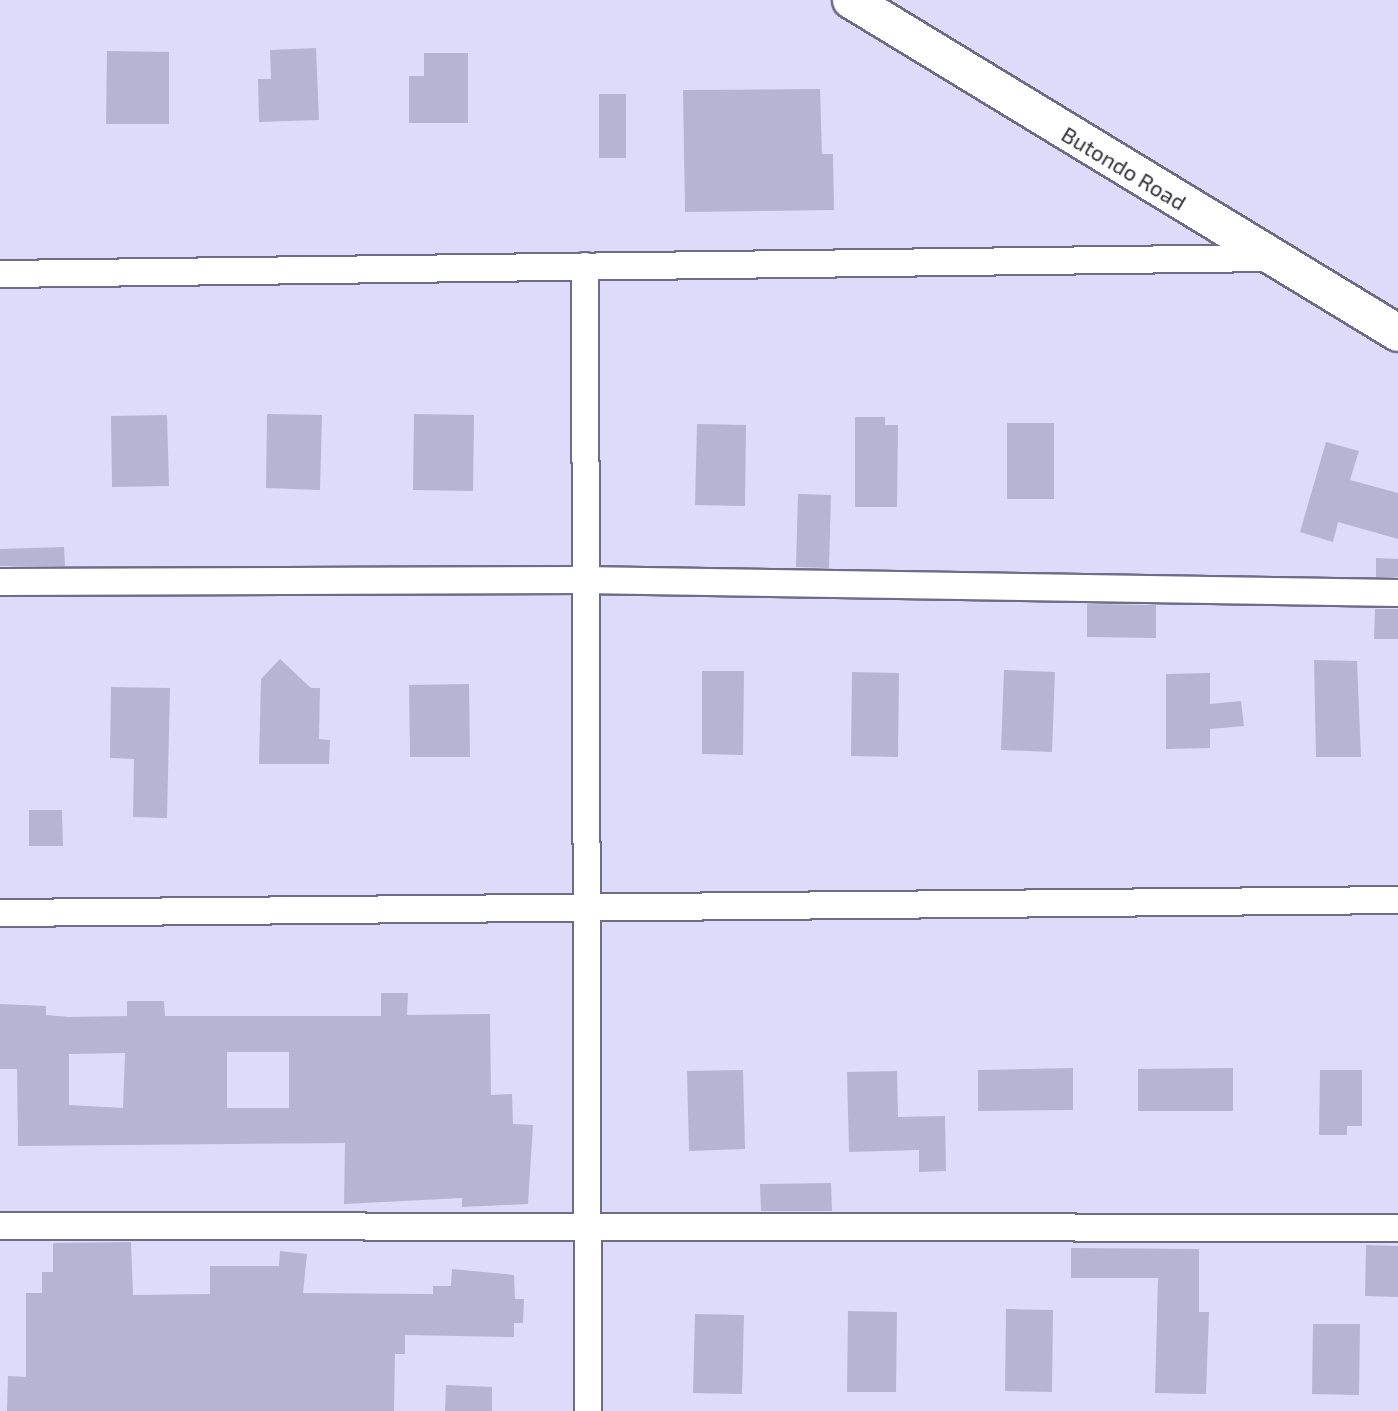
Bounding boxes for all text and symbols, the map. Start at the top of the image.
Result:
street label: Butondo Road [1057,121,1191,215]

